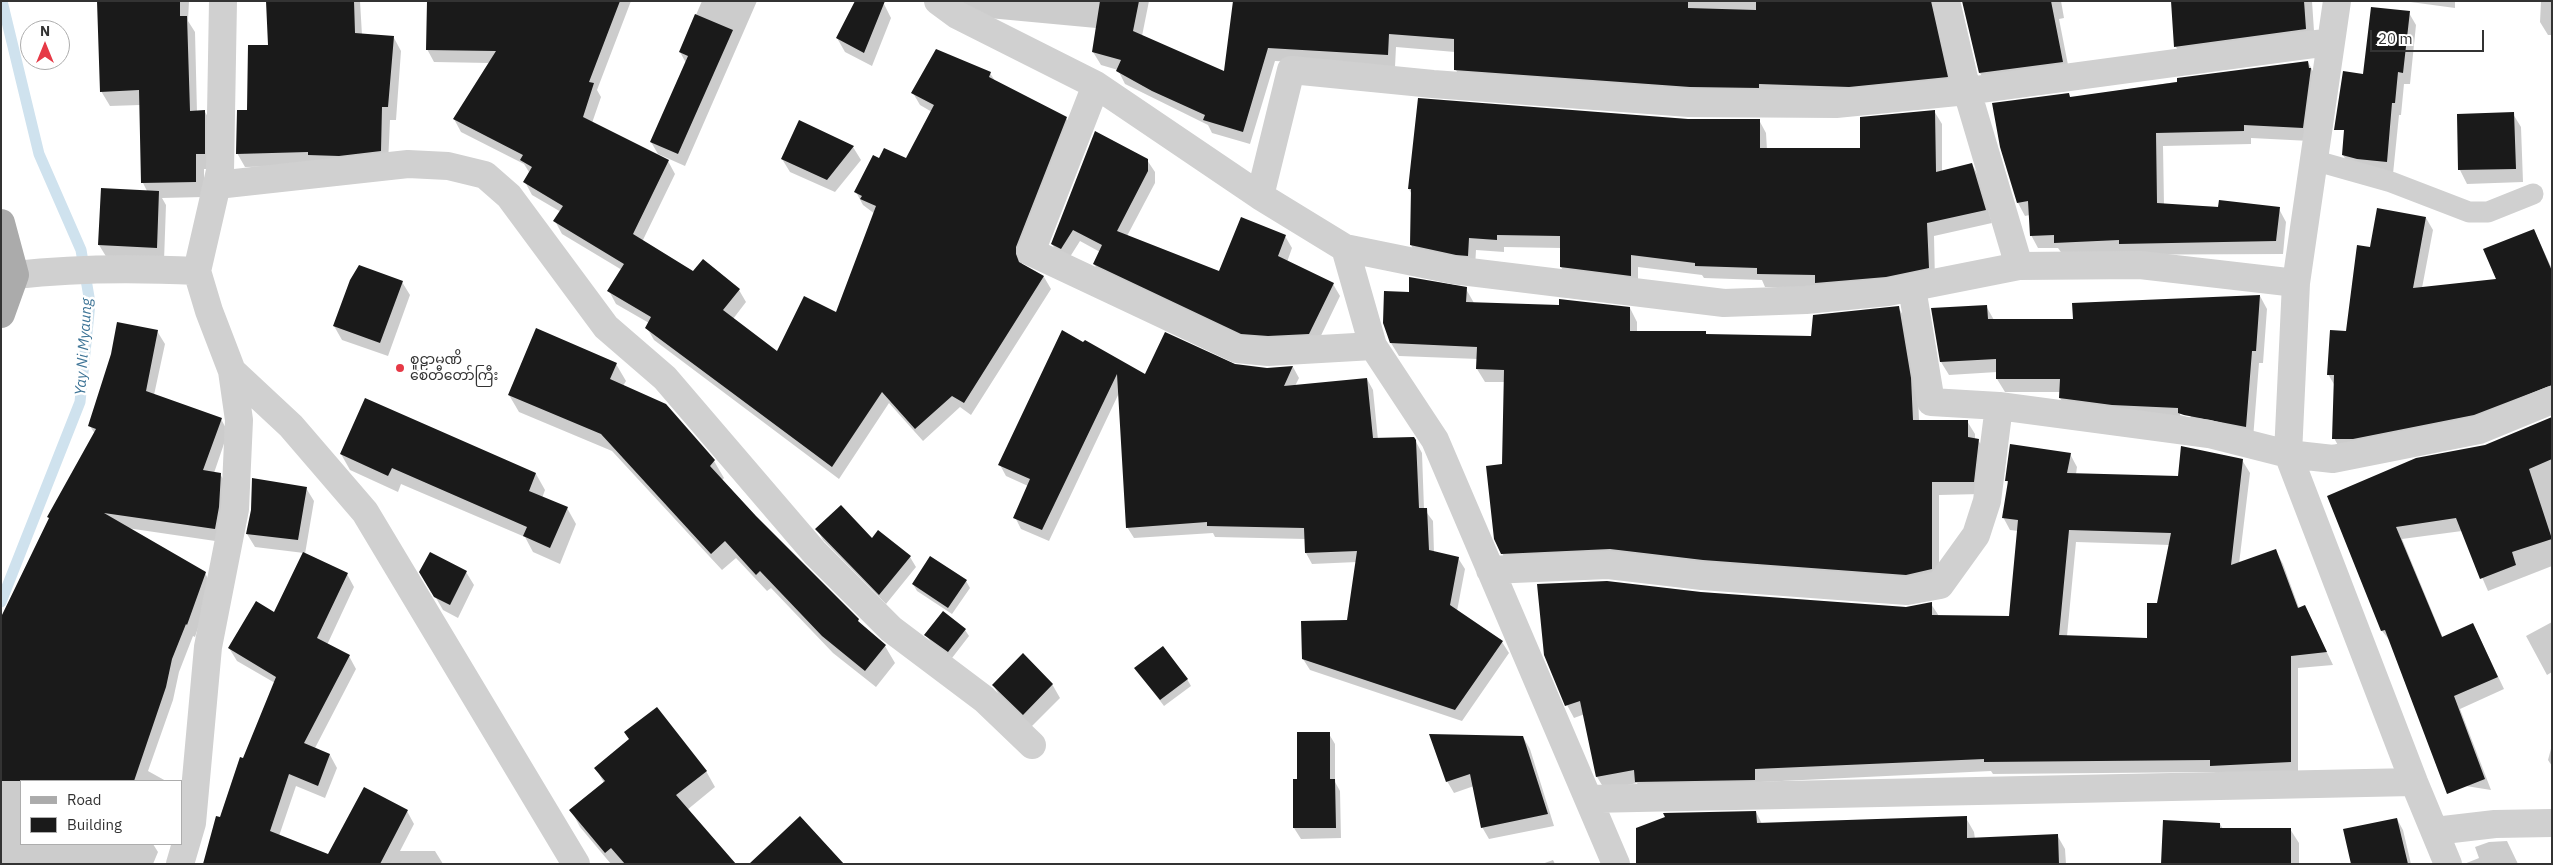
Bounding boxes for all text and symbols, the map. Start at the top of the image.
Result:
north arrow [20,20,70,70]
scale bar [2373,20,2487,52]
text: N [40,22,50,40]
text: 20 m [2378,29,2413,48]
water label: Yay Ni Myaung [72,298,96,396]
place label: စူဠာမဏိ စေတီတော်ကြီး [410,352,498,384]
marker: စူဠာမဏိ စေတီတော်ကြီး [394,362,406,374]
legend [20,780,182,845]
text: Road [67,790,102,809]
text: Building [67,815,122,834]

